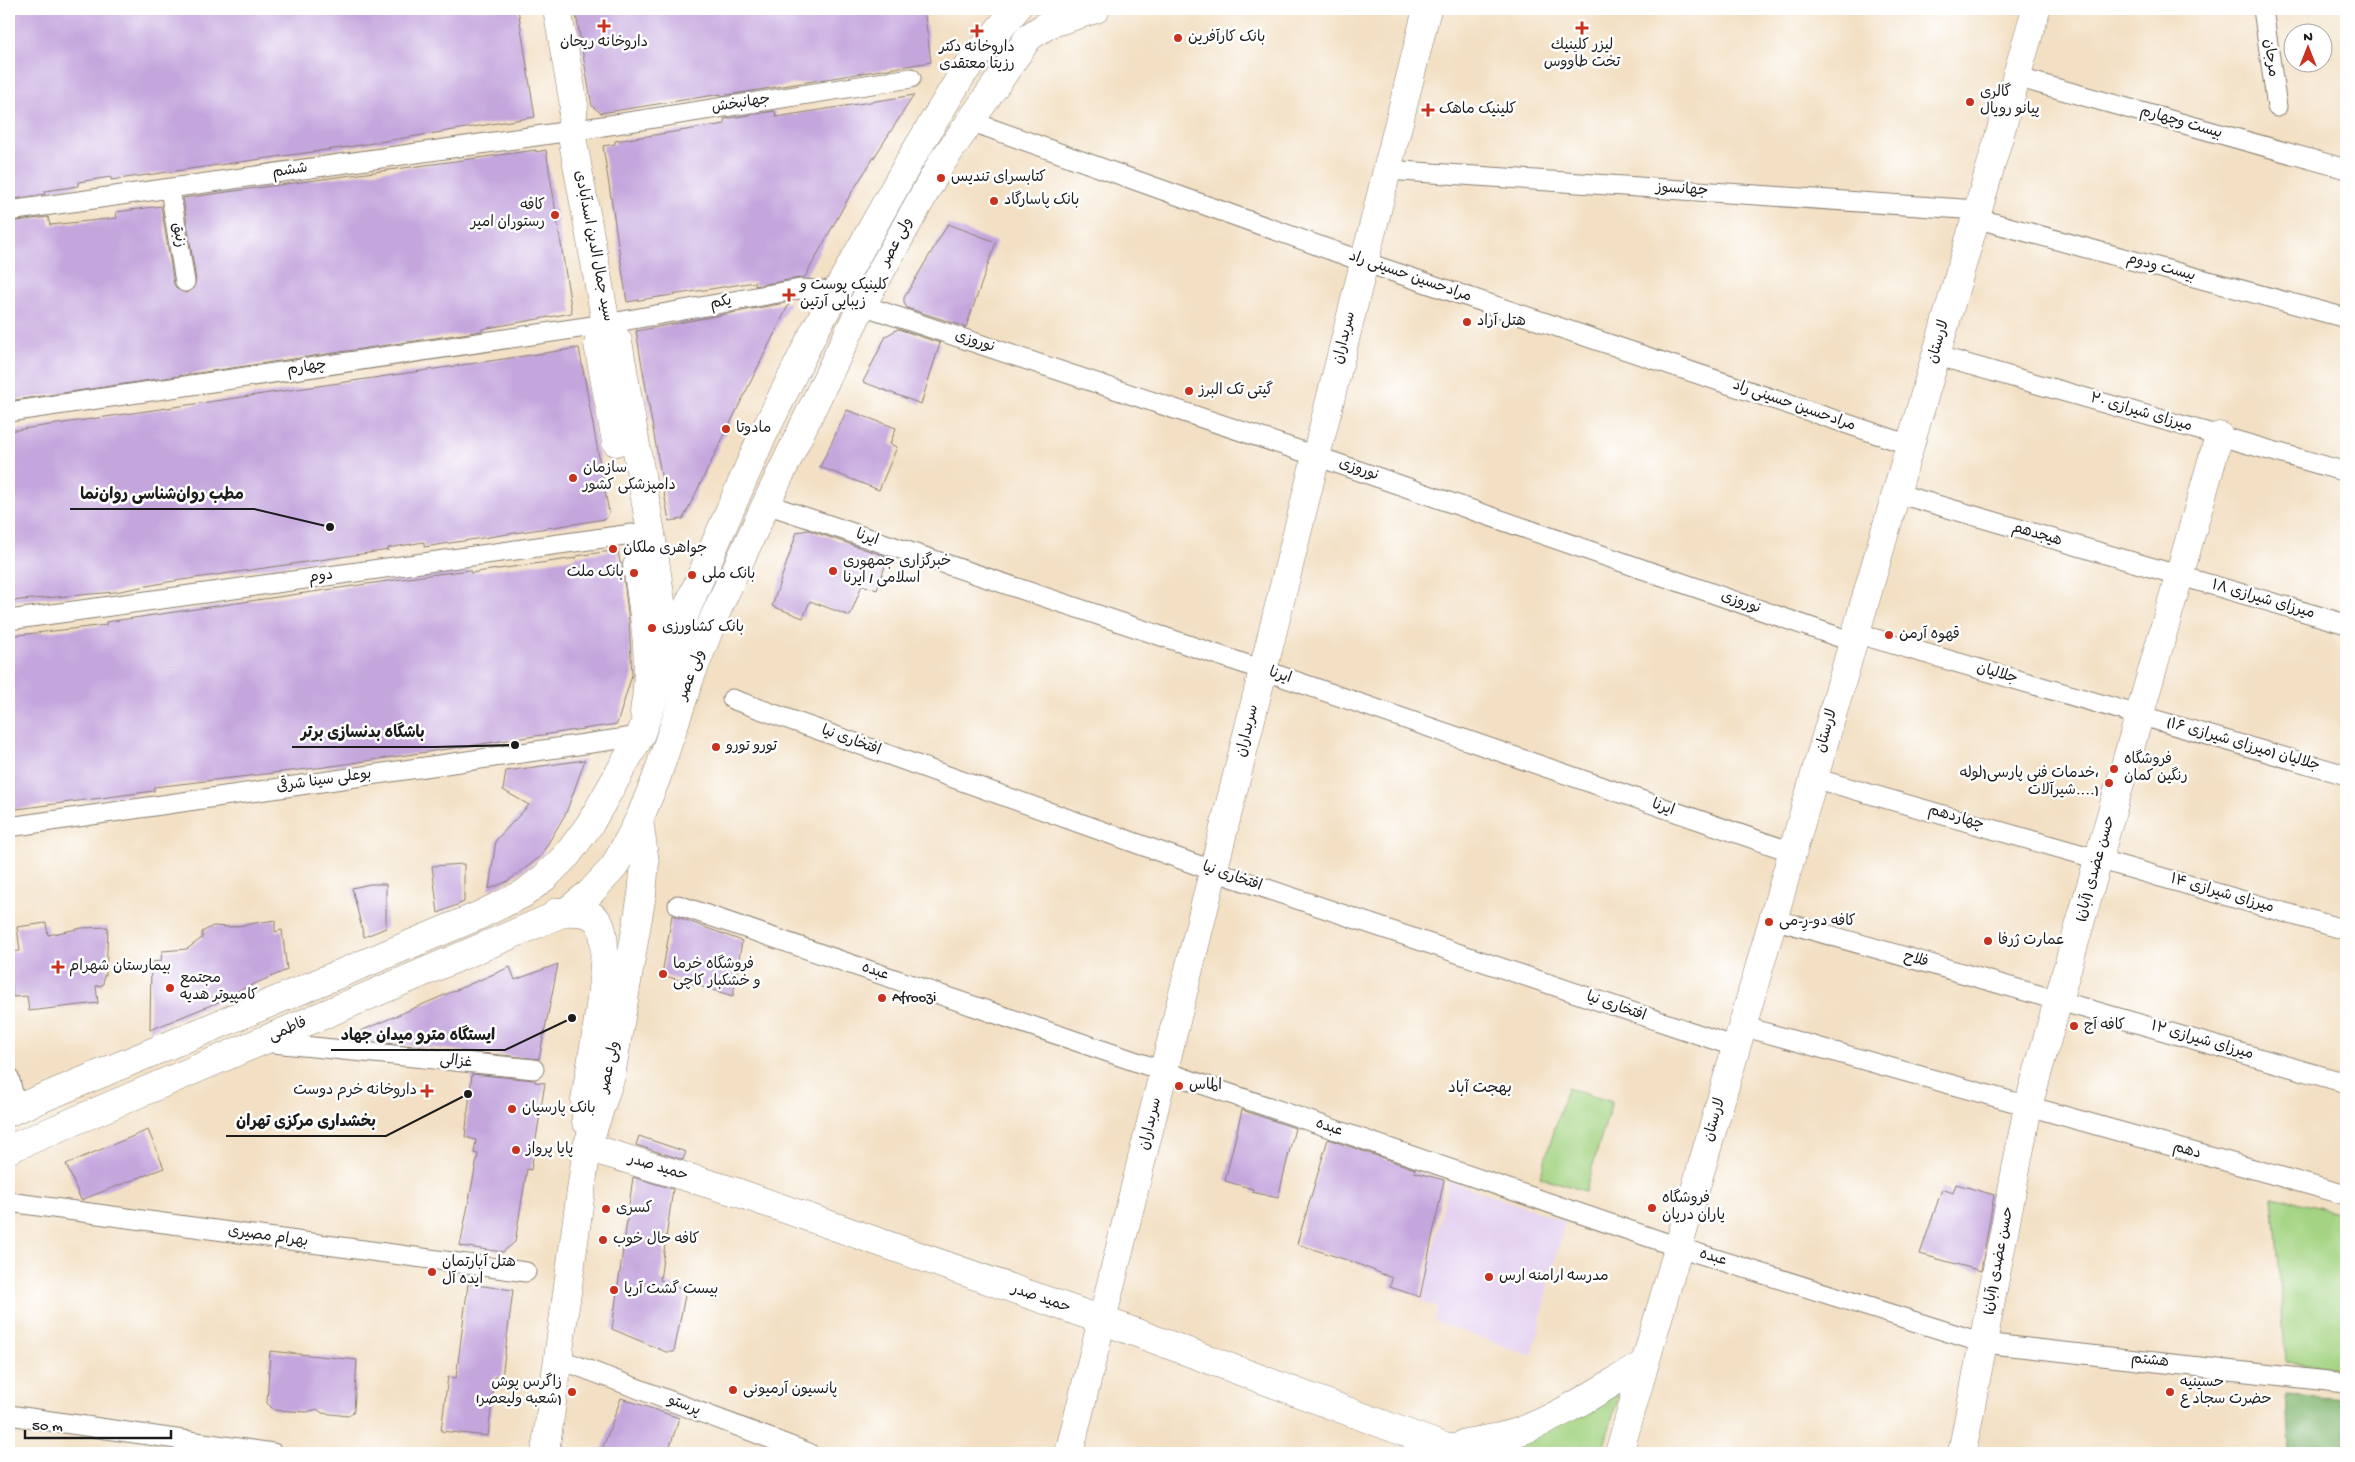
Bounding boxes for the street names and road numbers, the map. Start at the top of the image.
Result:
street label: مرجان [2258,38,2282,78]
street label: جهانبخش [710,90,772,118]
street label: بیست وچهارم [2138,103,2224,143]
street label: ششم [271,160,309,183]
street label: سید جمال الدین اسدآبادی [570,169,617,323]
street label: جهانسوز [1654,179,1709,201]
street label: ولی عصر [876,215,917,271]
street label: زنبق [167,221,189,249]
street label: مرادحسین حسینی راد [1346,248,1474,306]
street label: بیست ودوم [2124,250,2197,287]
street label: یکم [709,292,733,315]
street label: سربداران [1330,310,1360,366]
street label: لارستان [1924,318,1954,366]
street label: نوروزی [952,327,998,357]
street label: چهارم [286,356,328,380]
street label: مرادحسین حسینی راد [1730,377,1858,435]
street label: میرزای شیرازی ۲۰ [2088,390,2194,436]
street label: نوروزی [1336,455,1382,485]
street label: هیجدهم [2010,519,2064,551]
street label: ايرنا [853,526,881,550]
street label: دوم [308,566,334,589]
street label: میرزای شیرازی ۱۸ [2209,577,2317,623]
street label: نوروزی [1718,588,1764,618]
street label: ولی عصر [673,647,710,705]
street label: جلالیان [1974,660,2020,688]
street label: ايرنا [1266,664,1294,688]
street label: سربداران [1233,703,1263,759]
street label: لارستان [1812,707,1842,755]
street label: جلالیان (میرزای شیرازی ۱۶) [2164,714,2322,776]
street label: افتخاری نیا [819,722,883,760]
street label: بوعلی سینا شرقی [275,761,373,797]
street label: ايرنا [1649,796,1677,820]
street label: چهاردهم [1926,801,1986,836]
street label: حسن عضدی (آبان) [2071,813,2120,924]
street label: افتخاری نیا [1200,858,1264,896]
street label: میرزای شیرازی ۱۴ [2168,871,2276,917]
street label: فلاح [1902,948,1930,972]
street label: عبده [859,959,891,985]
street label: افتخاری نیا [1584,988,1648,1026]
street label: فاطمی [266,1014,310,1046]
street label: میرزای شیرازی ۱۲ [2149,1018,2255,1064]
street label: ولی عصر [595,1039,625,1097]
street label: غزالی [439,1051,473,1073]
street label: سربداران [1136,1096,1166,1152]
street label: لارستان [1700,1096,1730,1144]
street label: عبده [1313,1115,1345,1141]
street label: دهم [2171,1138,2203,1165]
street label: حمید صدر [625,1150,690,1186]
street label: حسن عضدی (آبان) [1979,1205,2018,1317]
street label: بهرام مصیری [227,1222,309,1253]
street label: عبده [1697,1245,1729,1271]
street label: حمید صدر [1008,1280,1073,1318]
street label: هشتم [2130,1350,2170,1373]
street label: پرستو [664,1391,703,1420]

